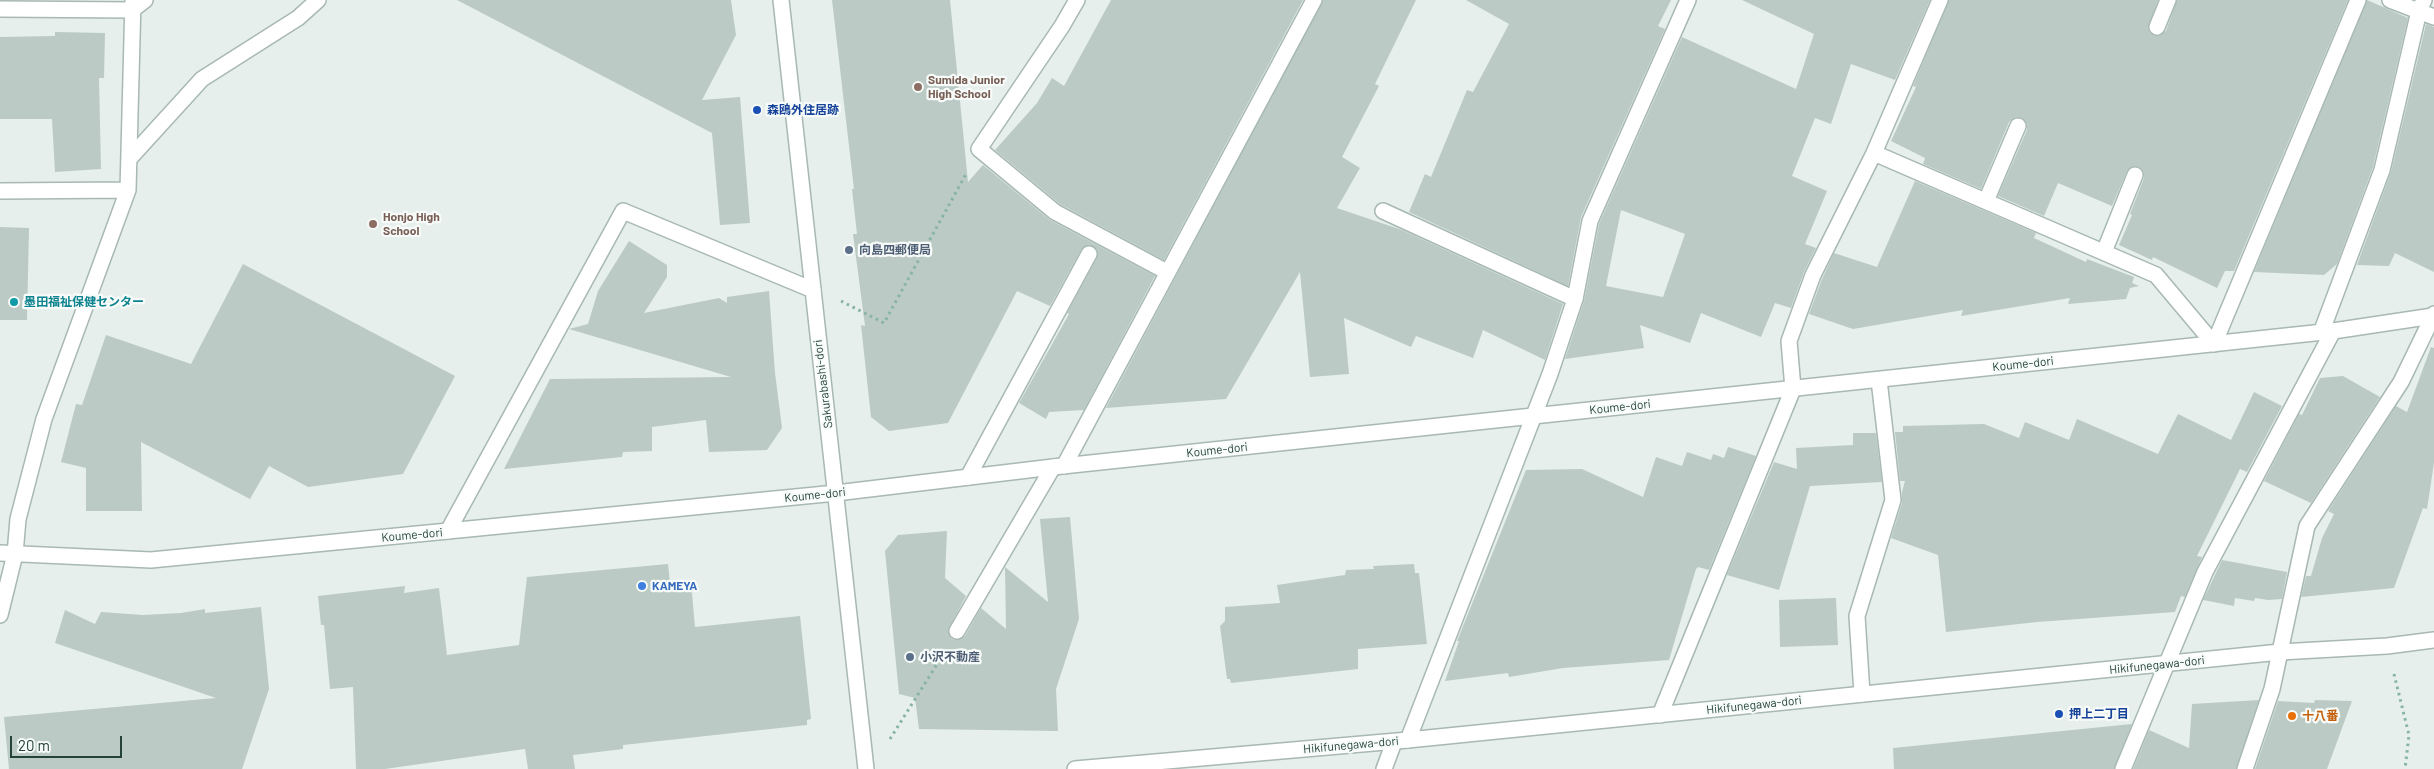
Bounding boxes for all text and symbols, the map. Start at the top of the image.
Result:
place label: Sumida Junior High School [928,73,1005,101]
marker: Sumida Junior High School [912,81,924,93]
place label: 森鴎外住居跡 [767,103,839,117]
marker: 森鴎外住居跡 [751,104,763,116]
place label: Honjo High School [383,210,440,238]
marker: Honjo High School [367,218,379,230]
place label: 向島四郵便局 [859,243,931,257]
marker: 向島四郵便局 [843,244,855,256]
place label: 墨田福祉保健センター [24,295,144,309]
marker: 墨田福祉保健センター [8,296,20,308]
street label: Sakurabashi-dori [810,339,836,429]
street label: Koume-dori [1992,354,2054,374]
street label: Koume-dori [1589,397,1651,417]
street label: Koume-dori [1186,440,1248,460]
street label: Koume-dori [784,485,846,505]
street label: Koume-dori [381,525,443,545]
place label: KAMEYA [652,579,697,593]
marker: KAMEYA [636,580,648,592]
place label: 小沢不動産 [920,650,980,664]
marker: 小沢不動産 [904,651,916,663]
street label: Hikifunegawa-dori [2109,653,2205,677]
street label: Hikifunegawa-dori [1706,693,1802,717]
place label: 押上二丁目 [2069,707,2129,721]
marker: 押上二丁目 [2053,708,2065,720]
place label: 十八番 [2302,709,2338,723]
marker: 十八番 [2286,710,2298,722]
scale bar [12,726,125,758]
street label: Hikifunegawa-dori [1303,734,1399,756]
text: 20 m [18,736,50,754]

